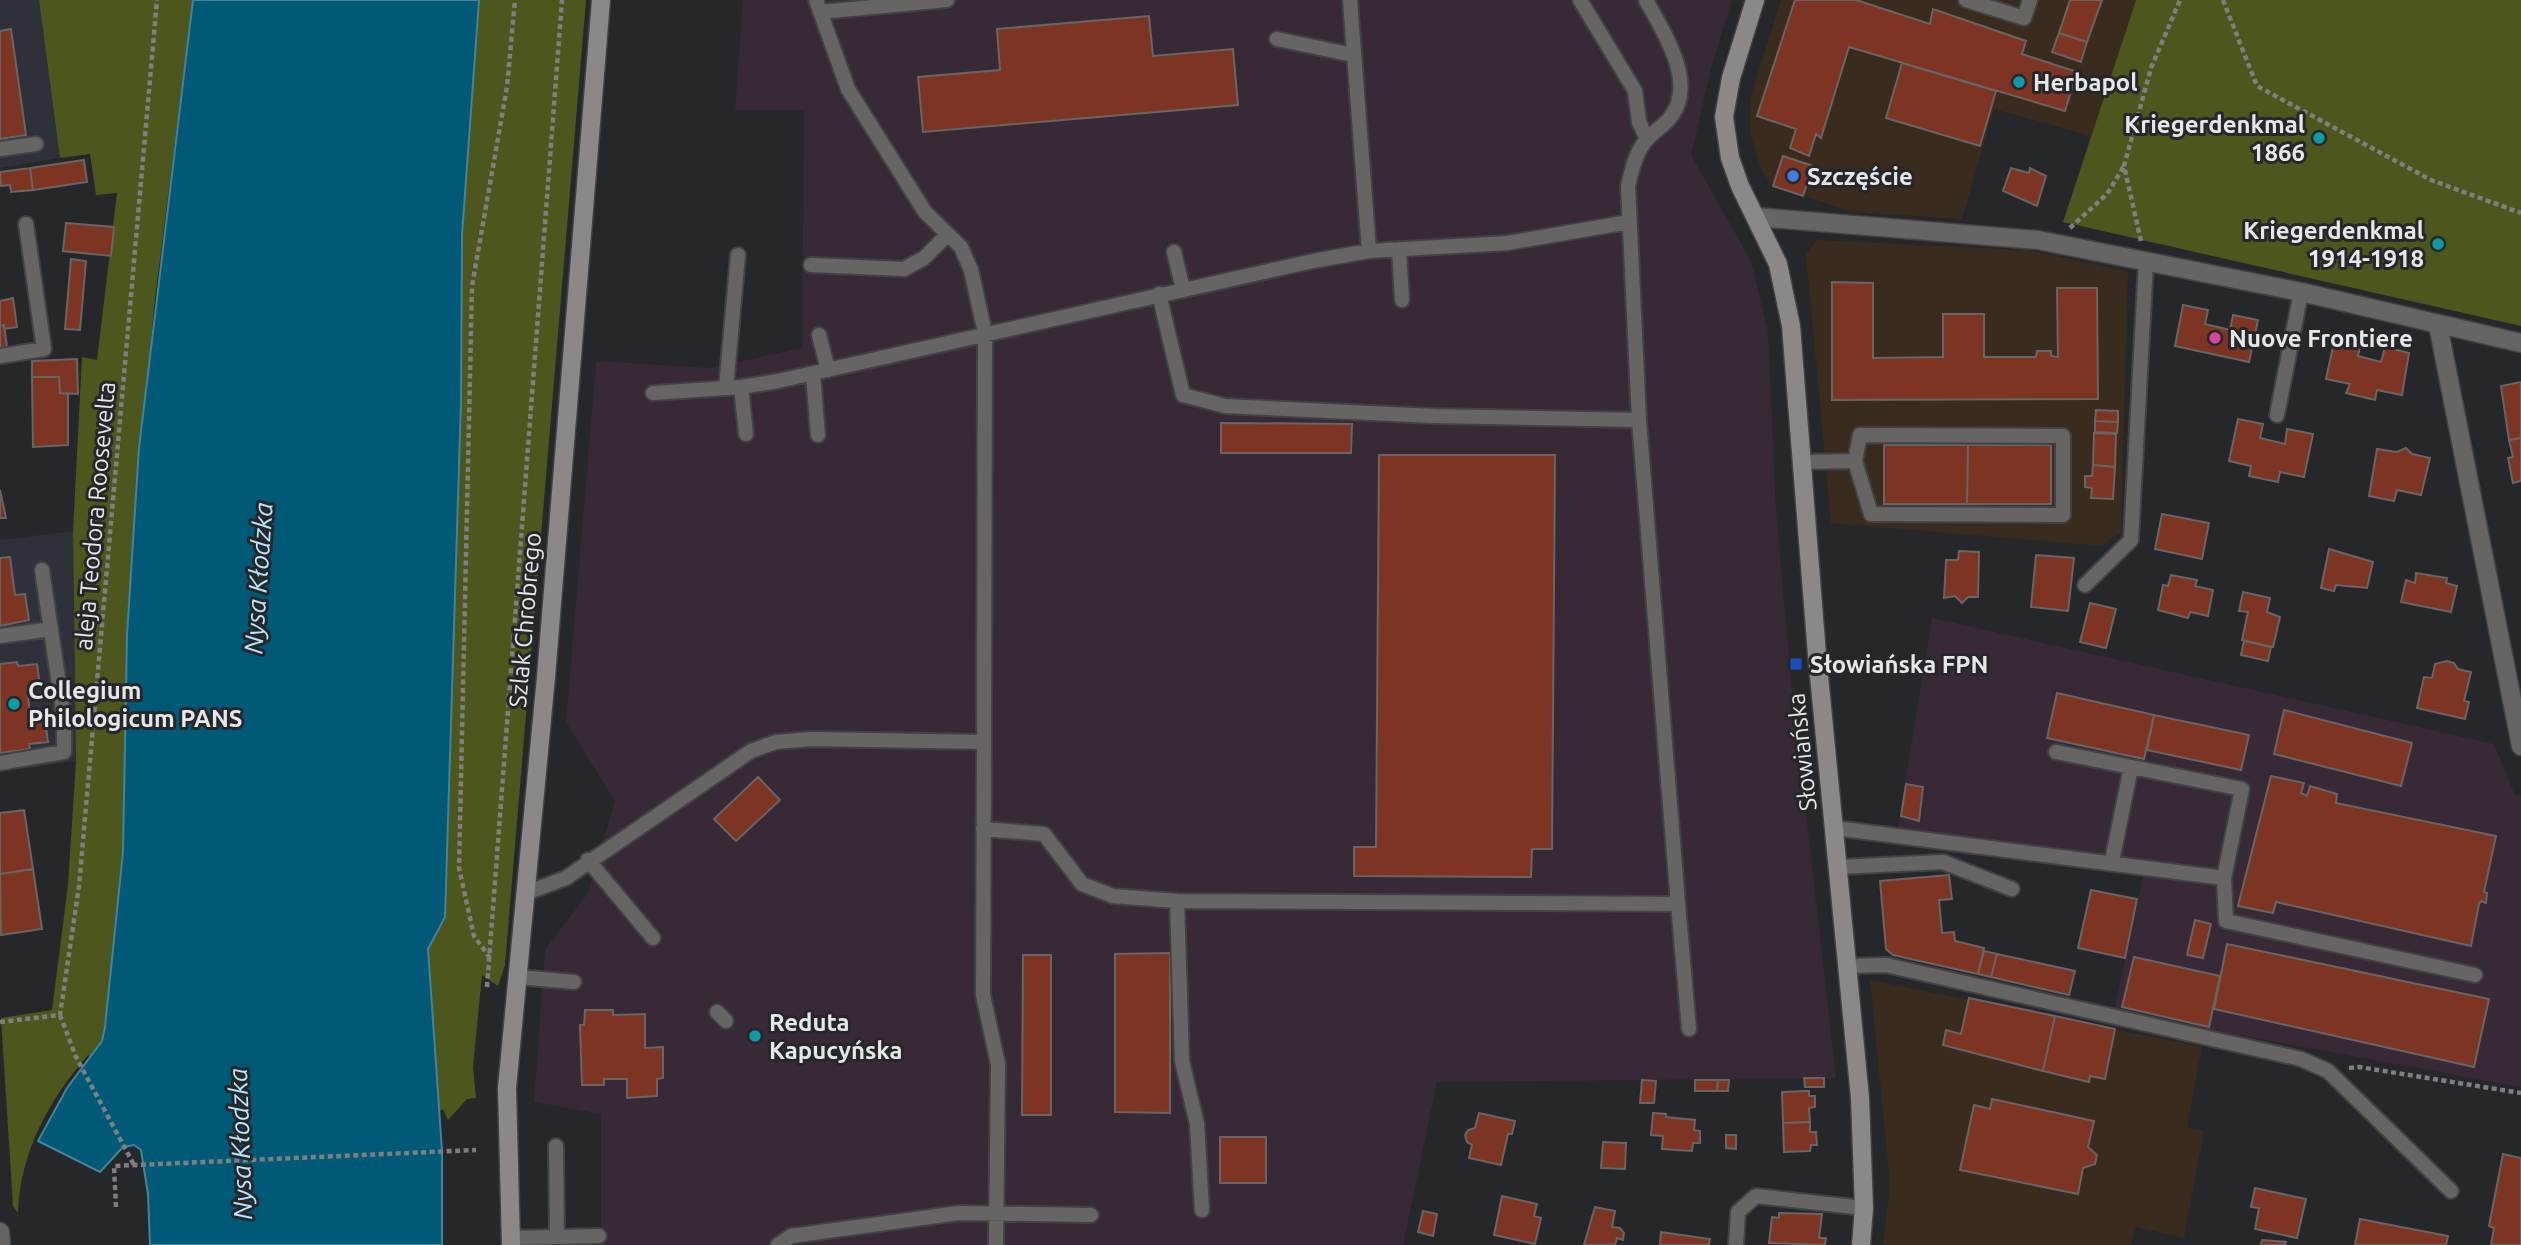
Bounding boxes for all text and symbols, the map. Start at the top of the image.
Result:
place label: Herbapol [2033,69,2138,96]
marker: Herbapol [2011,74,2027,90]
place label: Kriegerdenkmal 1866 [2124,111,2305,166]
marker: Kriegerdenkmal 1866 [2311,130,2327,146]
place label: Szczęście [1807,163,1913,190]
marker: Szczęście [1785,168,1801,184]
place label: Kriegerdenkmal 1914-1918 [2243,217,2424,272]
marker: Kriegerdenkmal 1914-1918 [2430,236,2446,252]
place label: Nuove Frontiere [2229,325,2413,352]
marker: Nuove Frontiere [2207,330,2223,346]
street label: aleja Teodora Roosevelta [70,381,120,651]
water label: Nysa Kłodzka [238,501,278,655]
street label: Szlak Chrobrego [504,531,546,709]
place label: Słowiańska FPN [1810,651,1988,678]
marker: Słowiańska FPN [1788,656,1804,672]
place label: Collegium Philologicum PANS [28,677,242,732]
street label: Słowiańska [1782,692,1822,812]
marker: Collegium Philologicum PANS [6,696,22,712]
place label: Reduta Kapucyńska [769,1009,903,1064]
marker: Reduta Kapucyńska [747,1028,763,1044]
water label: Nysa Kłodzka [223,1068,257,1220]

